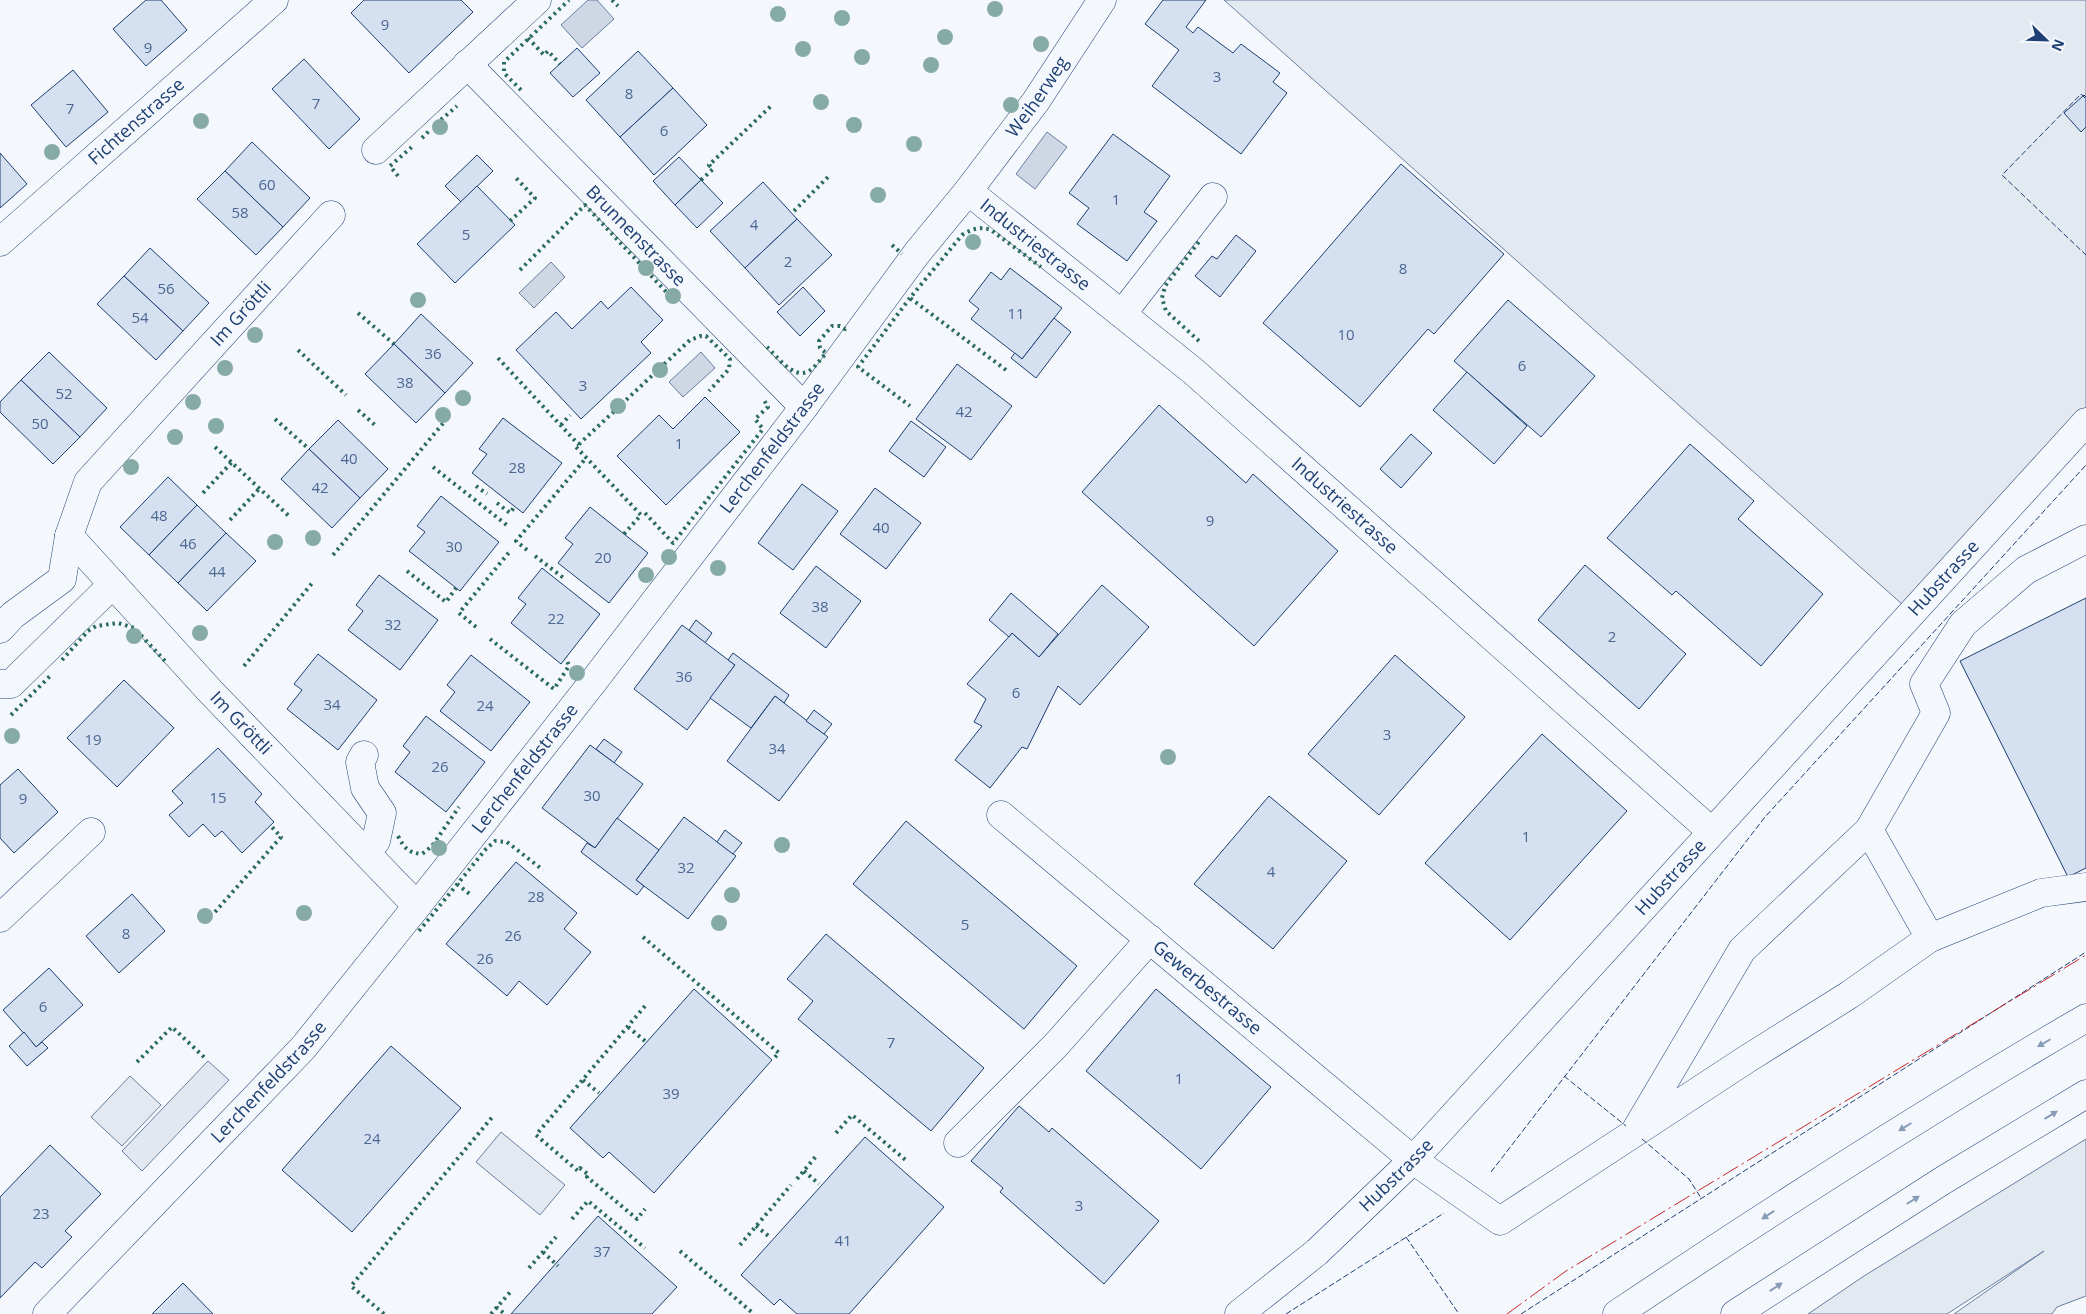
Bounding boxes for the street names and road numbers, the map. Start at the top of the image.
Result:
street label: Weiherweg [1000,51,1073,142]
street label: Fichtenstrasse [83,72,189,170]
street label: Brunnenstrasse [581,179,692,291]
street label: Industriestrasse [976,192,1096,295]
street label: Im Gröttli [205,276,276,351]
street label: Lerchenfeldstrasse [714,377,829,518]
street label: Industriestrasse [1287,451,1404,559]
street label: Hubstrasse [1902,534,1984,621]
street label: Im Gröttli [205,685,278,759]
street label: Lerchenfeldstrasse [466,698,583,838]
street label: Hubstrasse [1629,834,1711,920]
street label: Gewerbestrasse [1148,934,1267,1040]
street label: Lerchenfeldstrasse [205,1015,331,1148]
street label: Hubstrasse [1353,1133,1438,1216]

